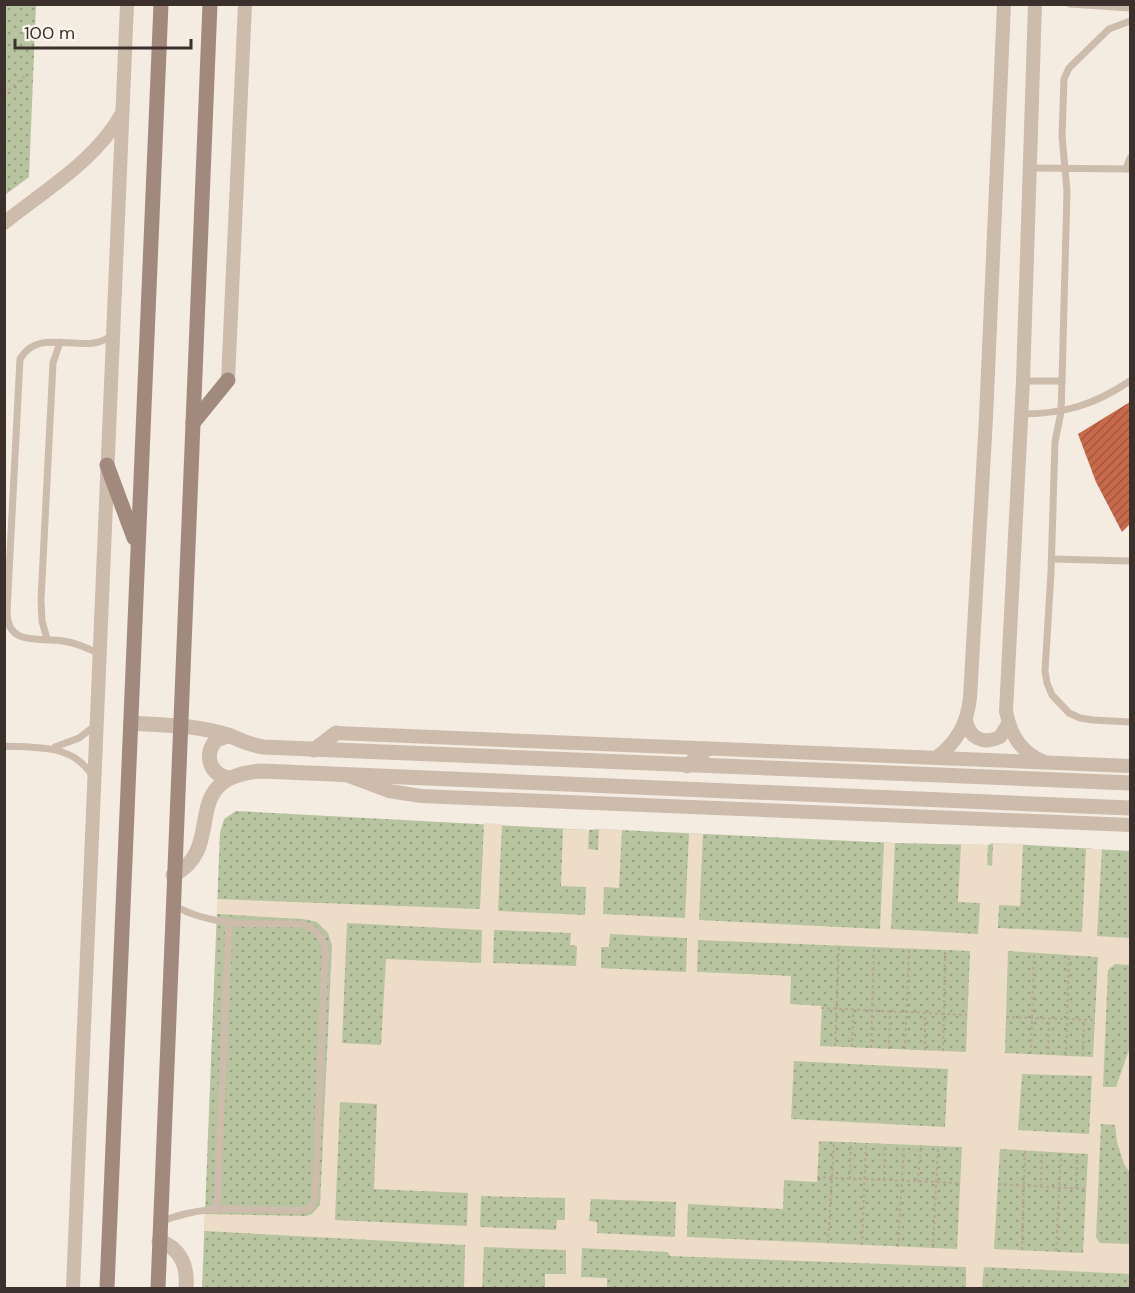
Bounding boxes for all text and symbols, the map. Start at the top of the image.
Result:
scale bar [15,12,190,50]
text: 100 m [24,21,75,45]

